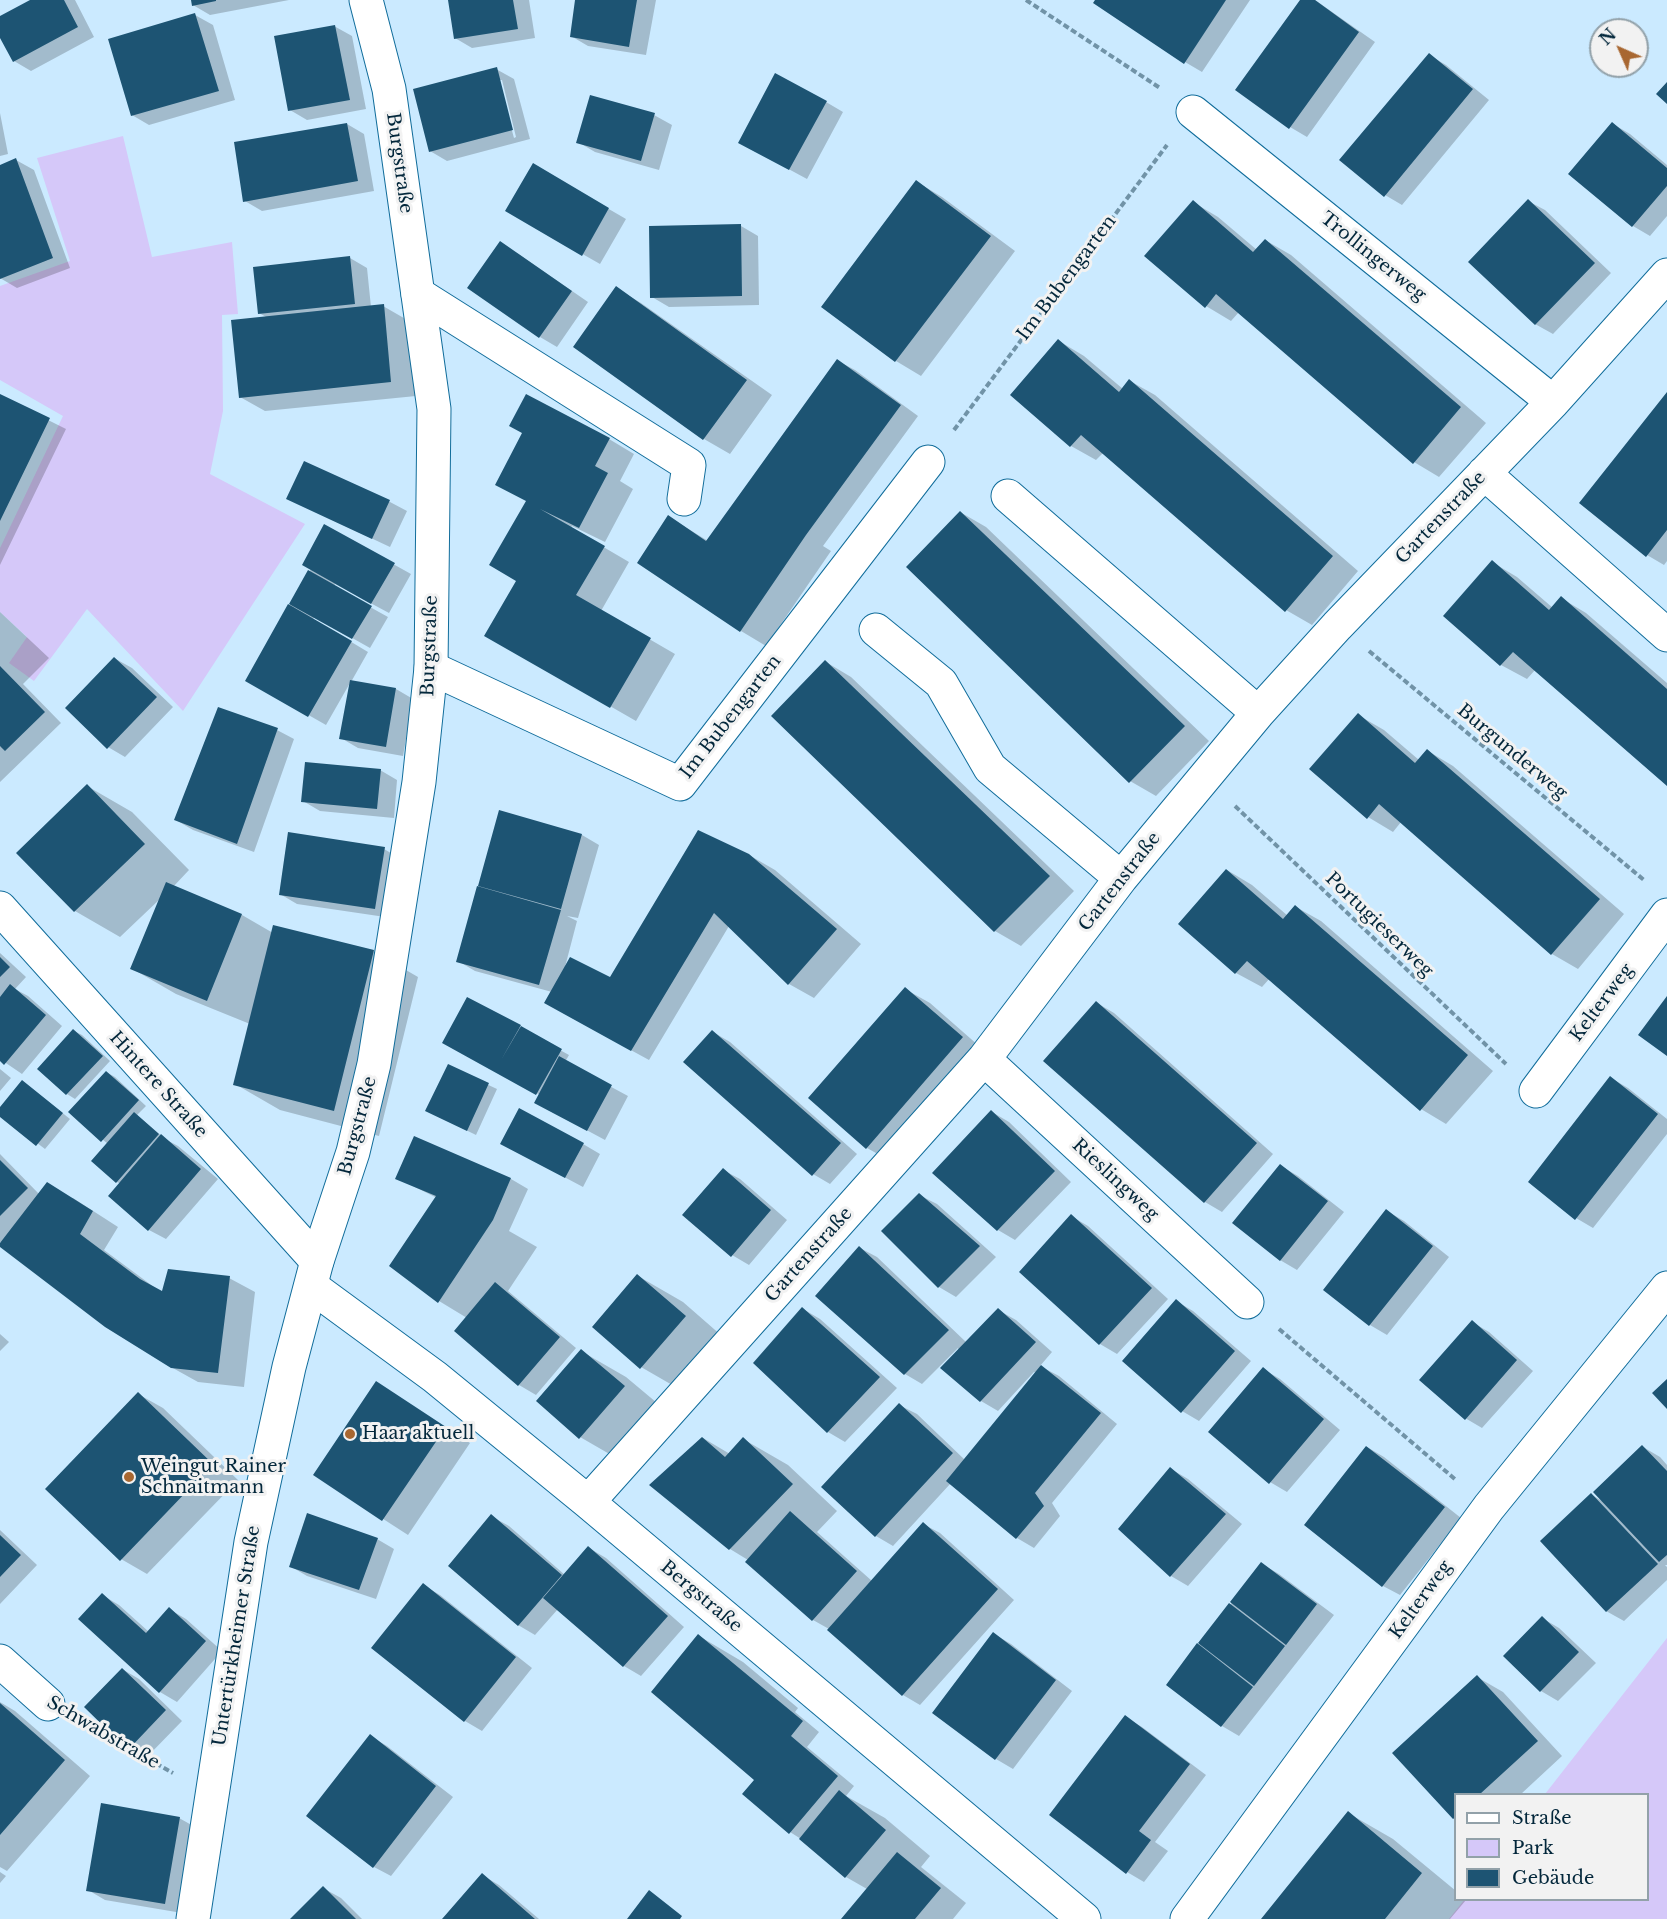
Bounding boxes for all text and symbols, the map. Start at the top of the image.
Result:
north arrow [1589,18,1649,78]
text: N [1595,24,1620,49]
street label: Burgstraße [381,111,417,215]
street label: Trollingerweg [1316,208,1430,306]
street label: Im Bubengarten [1013,211,1121,345]
street label: Gartenstraße [1392,467,1490,569]
street label: Burgstraße [417,595,443,697]
street label: Im Bubengarten [676,651,786,783]
street label: Burgunderweg [1453,700,1571,804]
street label: Gartenstraße [1075,828,1165,936]
street label: Portugieserweg [1321,868,1437,982]
street label: Kelterweg [1566,960,1638,1046]
street label: Hintere Straße [105,1027,211,1143]
street label: Burgstraße [334,1074,382,1178]
street label: Rieslingweg [1067,1135,1163,1225]
street label: Gartenstraße [761,1203,857,1307]
place label: Haar aktuell [362,1423,474,1445]
marker: Haar aktuell [343,1427,357,1441]
place label: Weingut Rainer Schnaitmann [141,1456,286,1498]
marker: Weingut Rainer Schnaitmann [122,1470,136,1484]
street label: Untertürkheimer Straße [209,1524,265,1748]
street label: Bergstraße [656,1557,746,1637]
street label: Kelterweg [1385,1557,1457,1643]
street label: Schwabstraße [43,1692,163,1774]
legend [1454,1793,1649,1901]
text: Straße [1512,1807,1572,1829]
text: Park [1512,1837,1554,1859]
text: Gebäude [1512,1867,1594,1889]

